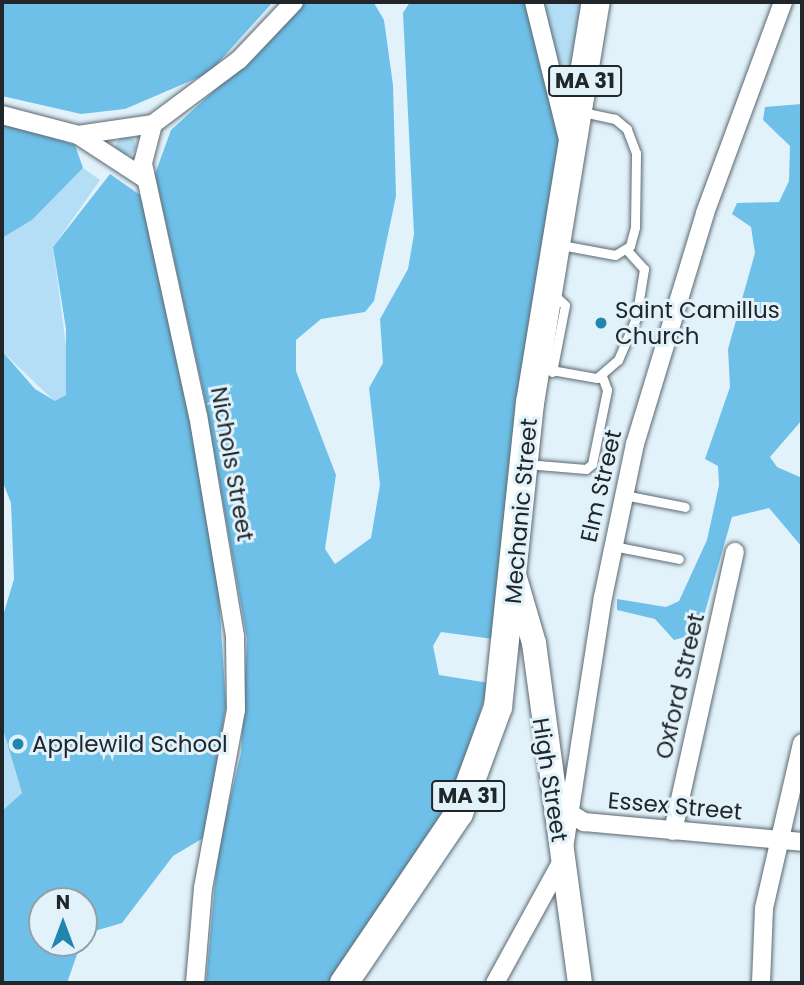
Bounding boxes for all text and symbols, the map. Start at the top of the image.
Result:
road number: MA 31 [546,64,624,98]
place label: Saint Camillus Church [615,296,780,350]
marker: Saint Camillus Church [593,315,609,331]
street label: Nichols Street [205,385,259,543]
street label: Mechanic Street [499,417,543,605]
street label: Elm Street [575,427,627,545]
street label: Oxford Street [650,610,710,762]
street label: High Street [527,716,573,844]
place label: Applewild School [32,730,228,758]
marker: Applewild School [10,736,26,752]
road number: MA 31 [430,778,506,814]
street label: Essex Street [607,786,743,826]
north arrow [28,887,98,957]
text: N [56,889,70,916]

